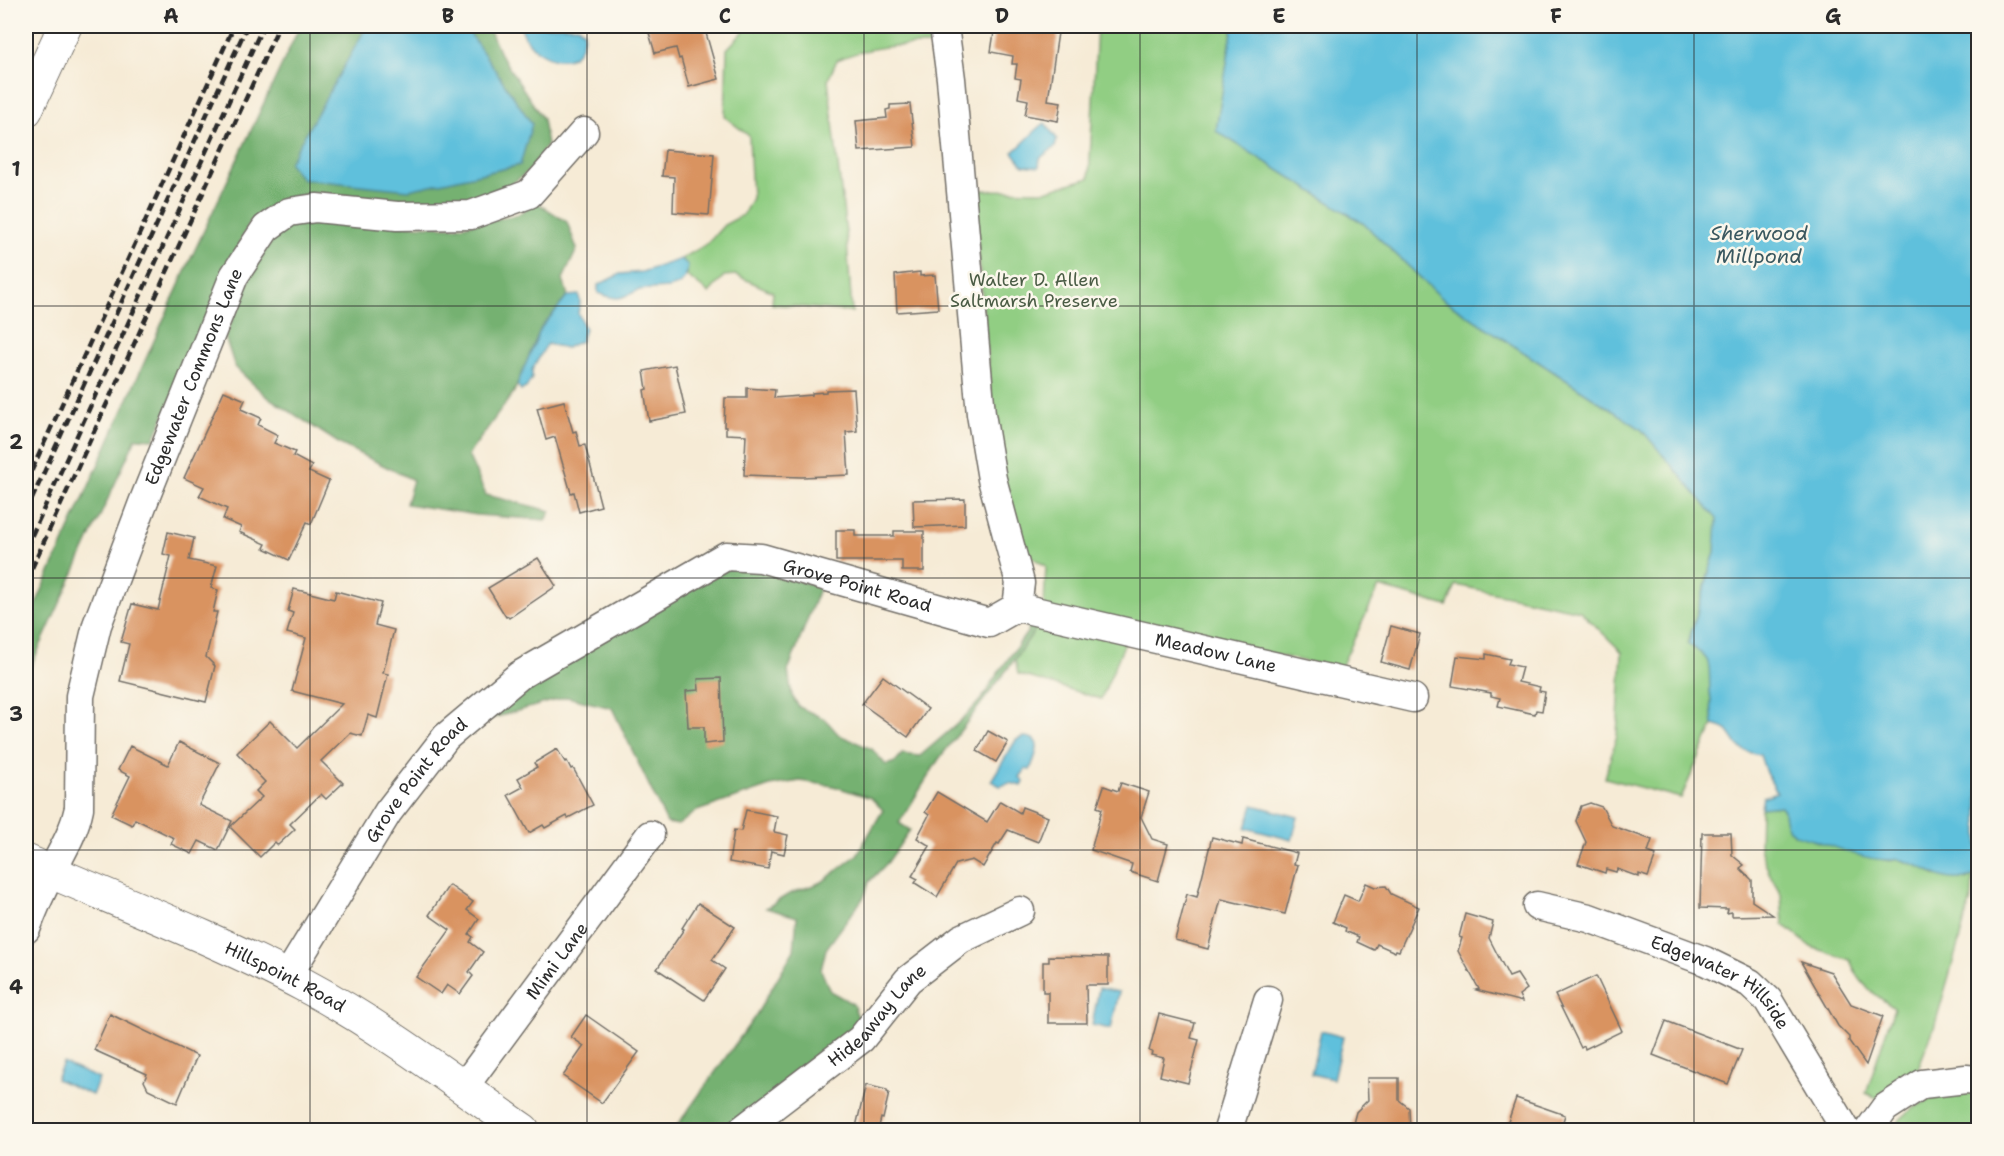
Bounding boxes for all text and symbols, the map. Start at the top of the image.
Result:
text: A [163,3,179,29]
text: B [442,3,454,29]
text: C [719,3,731,29]
text: D [995,3,1009,29]
text: E [1272,3,1286,29]
text: F [1550,3,1562,29]
text: G [1825,3,1841,29]
text: 1 [11,156,21,182]
water label: Sherwood Millpond [1710,220,1808,269]
street label: Edgewater Commons Lane [139,263,248,489]
park label: Walter D. Allen Saltmarsh Preserve [950,268,1118,313]
text: 2 [9,429,23,455]
street label: Grove Point Road [780,553,934,618]
street label: Meadow Lane [1153,627,1279,678]
text: 3 [9,701,23,727]
street label: Grove Point Road [360,712,472,847]
street label: Mimi Lane [520,917,594,1005]
street label: Edgewater Hillside [1647,930,1795,1034]
street label: Hillspoint Road [221,936,350,1018]
street label: Hideaway Lane [823,958,931,1072]
text: 4 [9,974,23,1000]

